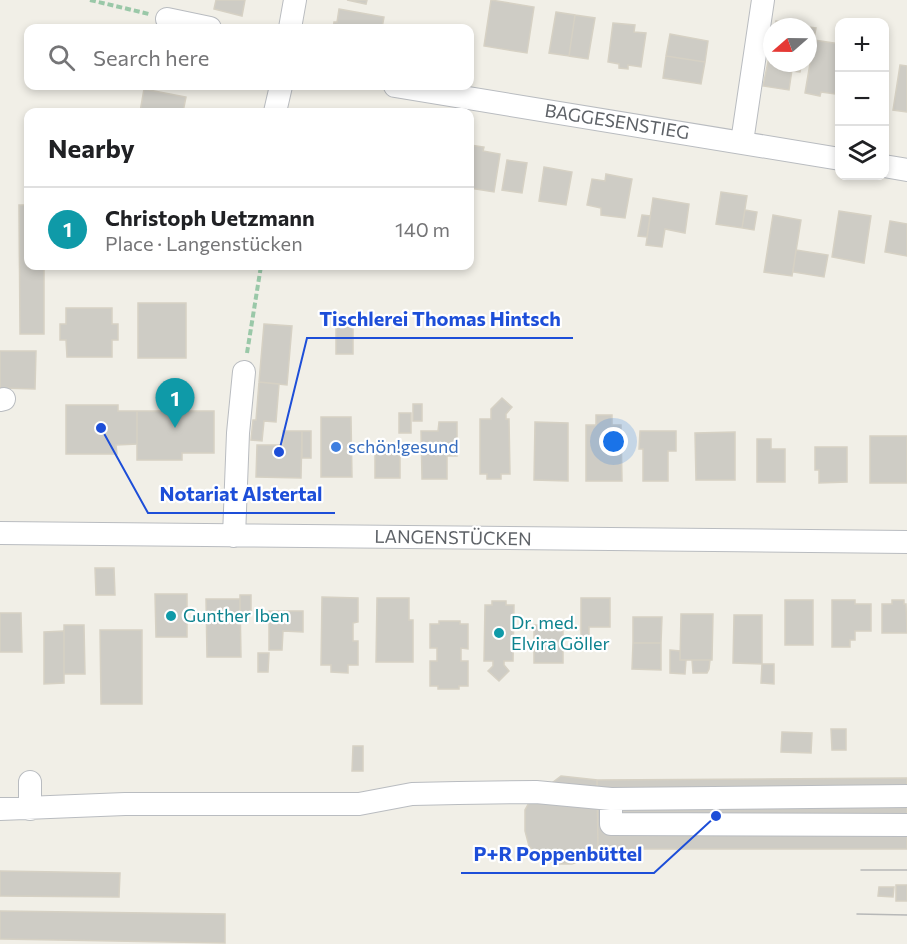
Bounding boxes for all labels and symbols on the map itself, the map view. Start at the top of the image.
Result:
north arrow [763,18,817,72]
street label: BAGGESENSTIEG [543,99,691,143]
callout: Tischlerei Thomas Hintsch [307,300,573,338]
text: Tischlerei Thomas Hintsch [319,306,561,330]
pin: 1 [156,378,195,428]
your location [599,427,628,456]
place label: schön!gesund [348,435,459,457]
marker: schön!gesund [329,440,343,454]
callout: Notariat Alstertal [148,475,335,513]
text: Notariat Alstertal [159,481,323,505]
street label: LANGENSTÜCKEN [374,525,532,549]
place label: Gunther Iben [183,604,290,626]
marker: Gunther Iben [164,609,178,623]
place label: Dr. med. Elvira Göller [511,611,610,654]
marker: Dr. med. Elvira Göller [492,626,506,640]
callout: P+R Poppenbüttel [461,835,654,873]
text: P+R Poppenbüttel [473,841,643,865]

